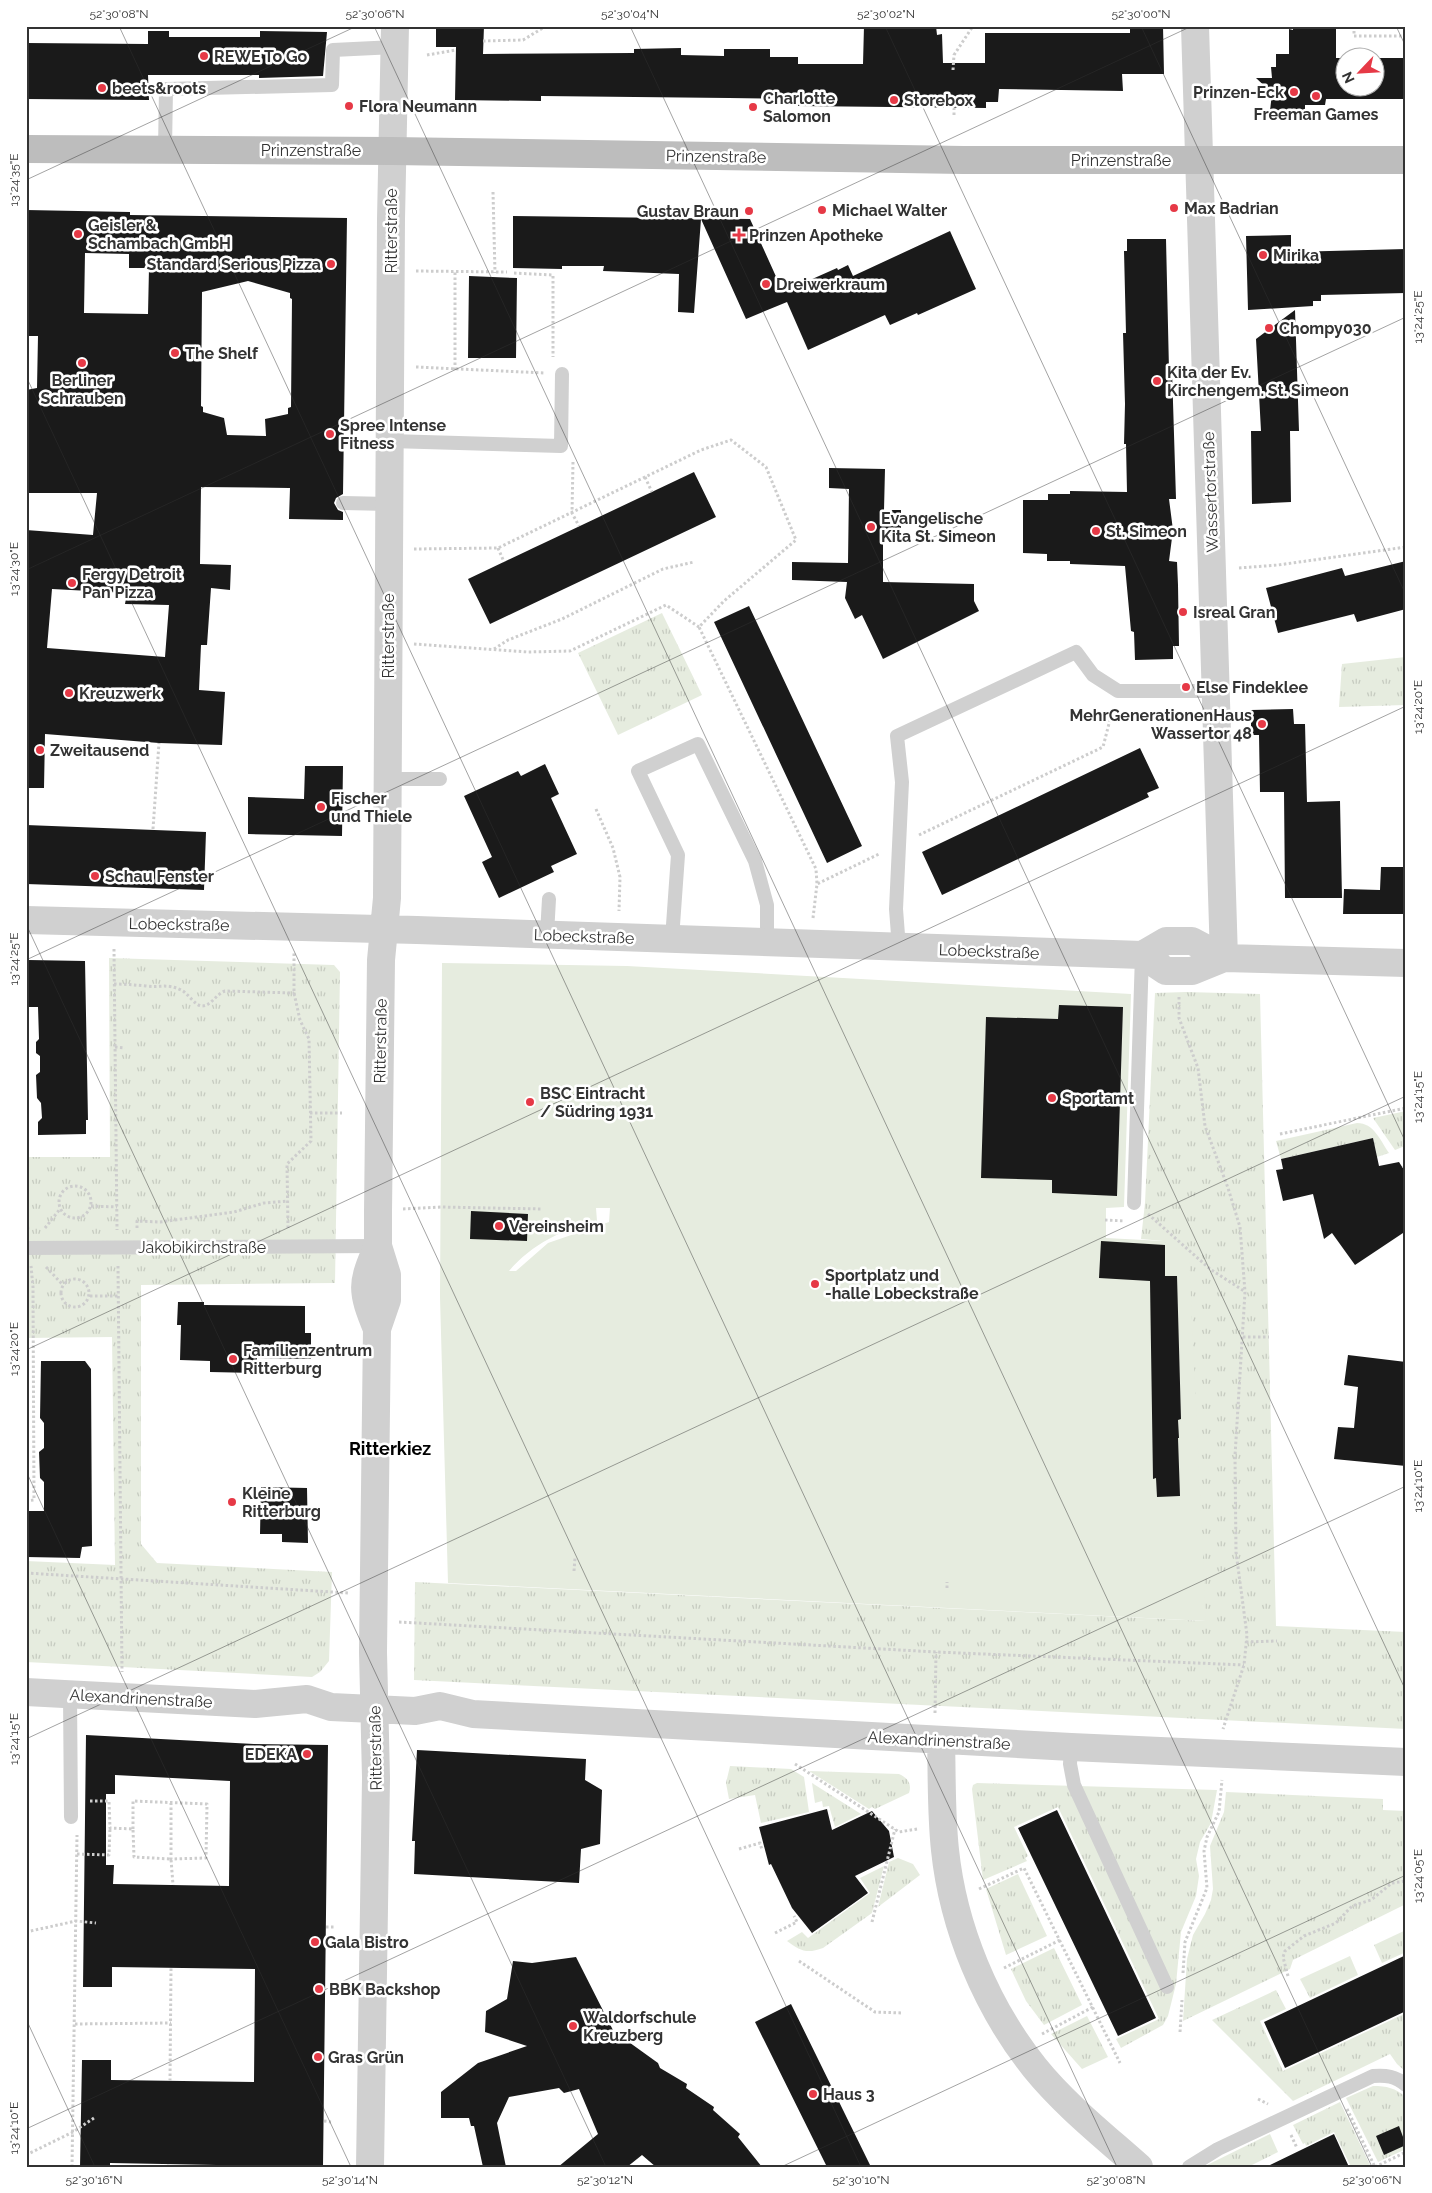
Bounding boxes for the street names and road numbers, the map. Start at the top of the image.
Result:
street label: Prinzenstraße [261,141,361,160]
street label: Prinzenstraße [666,146,766,167]
street label: Prinzenstraße [1071,151,1171,170]
street label: Ritterstraße [382,188,401,274]
street label: Wassertorstraße [1199,431,1222,553]
street label: Ritterstraße [379,593,398,679]
street label: Lobeckstraße [128,914,230,935]
street label: Lobeckstraße [533,925,635,948]
street label: Lobeckstraße [938,940,1040,963]
street label: Ritterstraße [370,998,391,1084]
street label: Jakobikirchstraße [138,1238,266,1257]
street label: Alexandrinenstraße [69,1685,213,1712]
street label: Ritterstraße [365,1705,386,1791]
street label: Alexandrinenstraße [867,1727,1011,1754]

